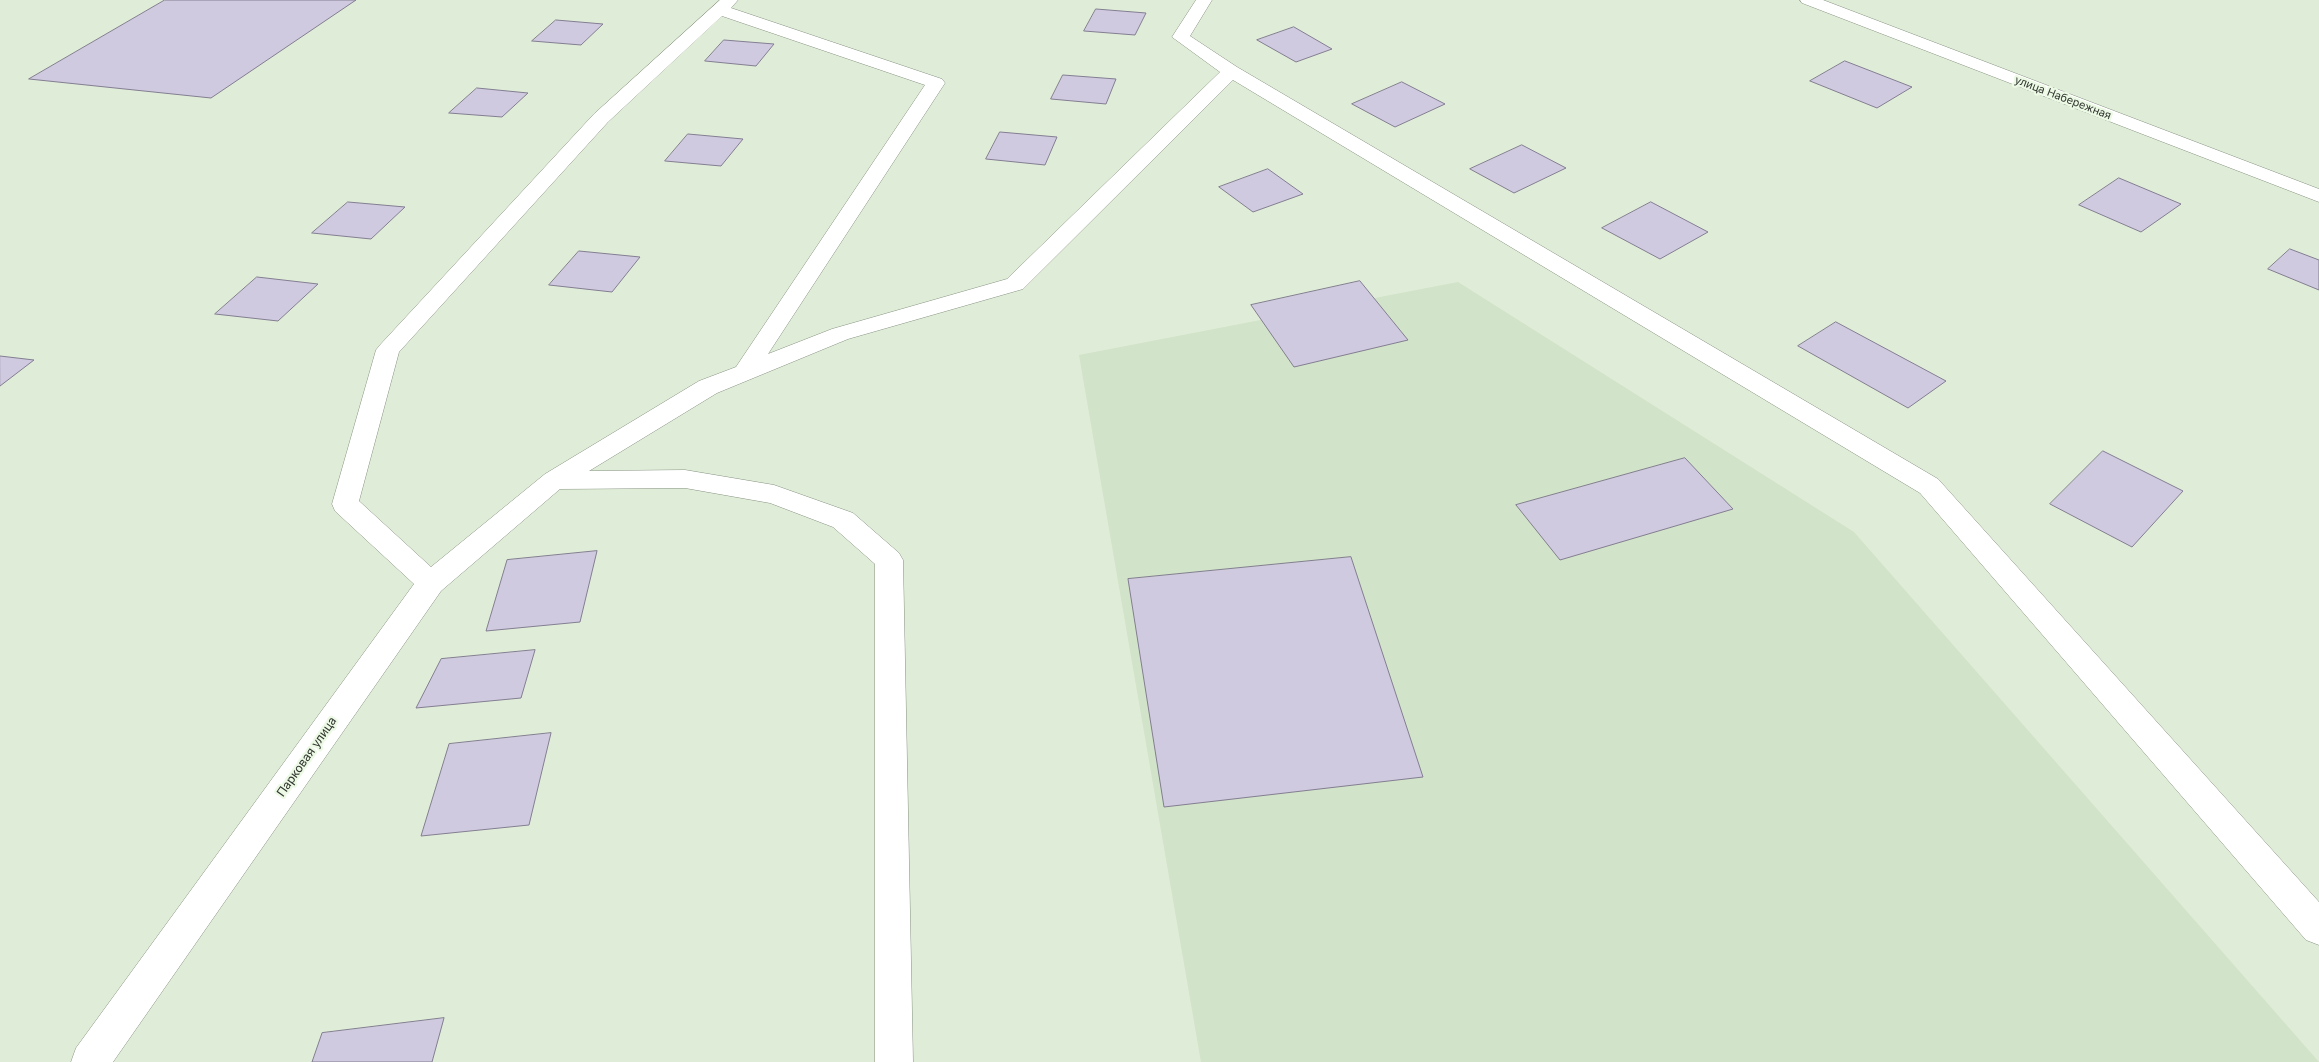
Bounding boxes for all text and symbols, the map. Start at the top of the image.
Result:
street label: улица Набережная [2013,74,2113,122]
street label: Парковая улица [274,714,340,800]

